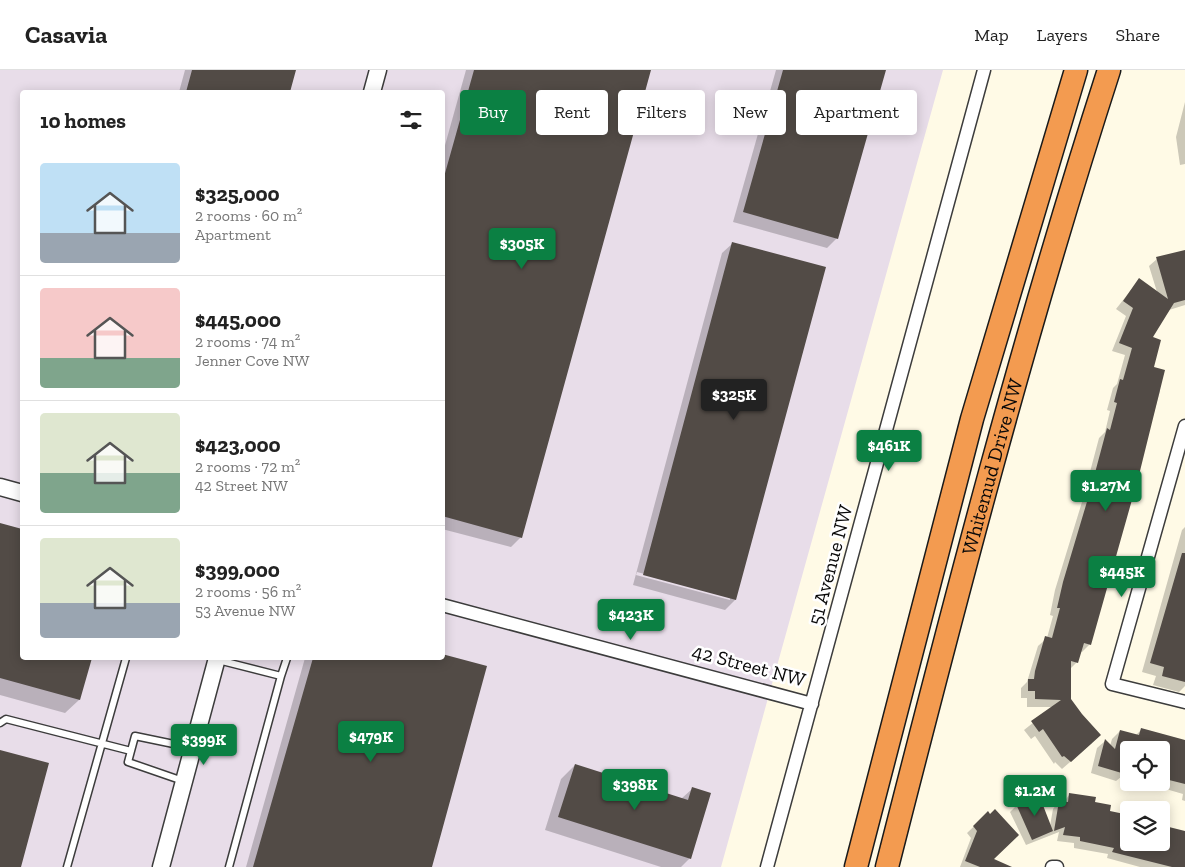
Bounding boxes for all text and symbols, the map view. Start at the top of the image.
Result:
text: Casavia [25,20,107,49]
text: Map [974,24,1009,46]
text: Layers [1037,24,1088,46]
text: Share [1116,24,1160,46]
chip: Buy [460,90,526,135]
chip: Rent [536,90,608,135]
chip: Filters [618,90,705,135]
chip: New [715,90,786,135]
chip: Apartment [796,90,917,135]
icon: filters [397,106,425,134]
text: 10 homes [40,108,126,133]
text: $325,000 [195,181,280,206]
icon: home [80,183,140,243]
text: 2 rooms · 60 m² [195,206,302,225]
text: Apartment [195,225,271,244]
pin: $305K [487,228,557,270]
text: $305K [500,234,544,253]
text: $445,000 [195,307,281,332]
icon: home [80,308,140,368]
text: 2 rooms · 74 m² [195,332,300,351]
text: Jenner Cove NW [195,351,309,370]
street label: Whitemud Drive NW [957,376,1028,557]
pin: $325K [699,378,769,421]
text: $325K [712,385,756,404]
pin: $461K [854,430,924,472]
text: $423,000 [195,432,281,457]
icon: home [80,433,140,493]
text: $461K [868,436,910,455]
text: 2 rooms · 72 m² [195,457,300,476]
pin: $1.27M [1065,470,1147,512]
text: 42 Street NW [195,476,288,495]
text: $1.27M [1082,476,1130,495]
street label: 51 Avenue NW [802,502,858,628]
pin: $445K [1087,556,1157,598]
text: $399,000 [195,557,280,582]
icon: home [80,558,140,618]
text: $445K [1099,562,1145,581]
text: 2 rooms · 56 m² [195,582,301,601]
pin: $423K [596,598,666,641]
text: 53 Avenue NW [195,601,295,620]
text: $423K [609,605,653,624]
street label: 42 Street NW [690,638,809,692]
pin: $479K [336,720,406,763]
pin: $399K [169,724,239,766]
text: $479K [349,727,393,746]
text: $399K [182,730,226,749]
map controls [1120,741,1170,851]
button: locate [1120,741,1170,791]
pin: $398K [600,768,670,811]
pin: $1.2M [1000,774,1070,817]
text: $398K [613,775,657,794]
text: $1.2M [1015,781,1055,800]
button: layers [1120,801,1170,851]

